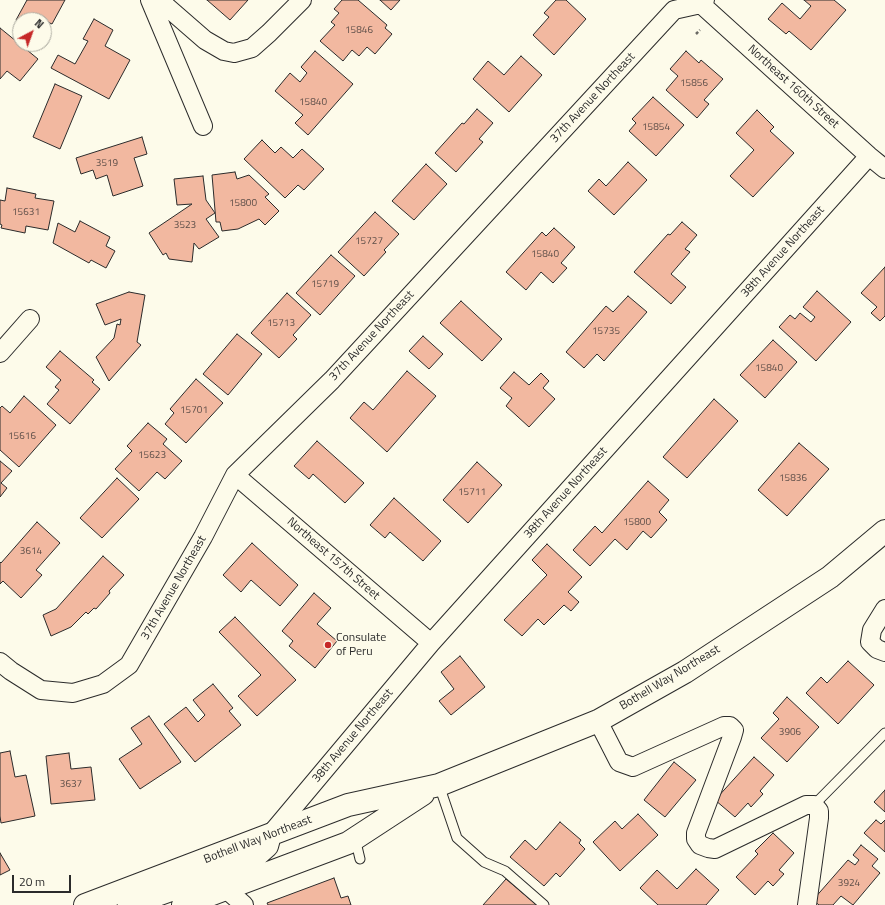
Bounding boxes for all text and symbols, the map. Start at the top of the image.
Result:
north arrow [12,12,52,52]
text: N [31,15,47,32]
house number: 15846 [345,25,373,37]
street label: Northeast 160th Street [744,42,842,132]
street label: 37th Avenue Northeast [548,50,638,146]
house number: 15856 [680,78,708,90]
house number: 15840 [299,97,327,109]
house number: 15854 [642,122,670,134]
house number: 3519 [96,158,118,170]
house number: 15800 [229,198,257,210]
street label: 38th Avenue Northeast [738,203,828,301]
house number: 15631 [12,207,40,219]
house number: 3523 [174,220,196,232]
house number: 15727 [355,236,383,248]
house number: 15840 [531,249,559,261]
house number: 15719 [311,279,339,291]
street label: 37th Avenue Northeast [327,288,417,384]
house number: 15713 [267,318,295,330]
house number: 15735 [592,326,620,338]
house number: 15840 [755,363,783,375]
house number: 15701 [180,405,208,417]
house number: 15616 [8,431,36,443]
street label: 38th Avenue Northeast [521,444,611,542]
house number: 15623 [138,450,166,462]
house number: 15836 [779,473,807,485]
house number: 15711 [458,487,486,499]
street label: Northeast 157th Street [284,515,382,603]
house number: 15800 [623,517,651,529]
street label: 37th Avenue Northeast [138,533,210,643]
house number: 3614 [20,546,42,558]
place label: Consulate of Peru [336,631,386,659]
marker: Consulate of Peru [323,640,333,650]
street label: Bothell Way Northeast [617,642,723,714]
street label: 38th Avenue Northeast [310,686,396,786]
house number: 3906 [779,727,801,739]
house number: 3637 [60,779,82,791]
street label: Bothell Way Northeast [202,813,314,867]
scale bar [14,867,73,893]
text: 20 m [19,872,45,891]
house number: 3924 [838,878,860,890]

